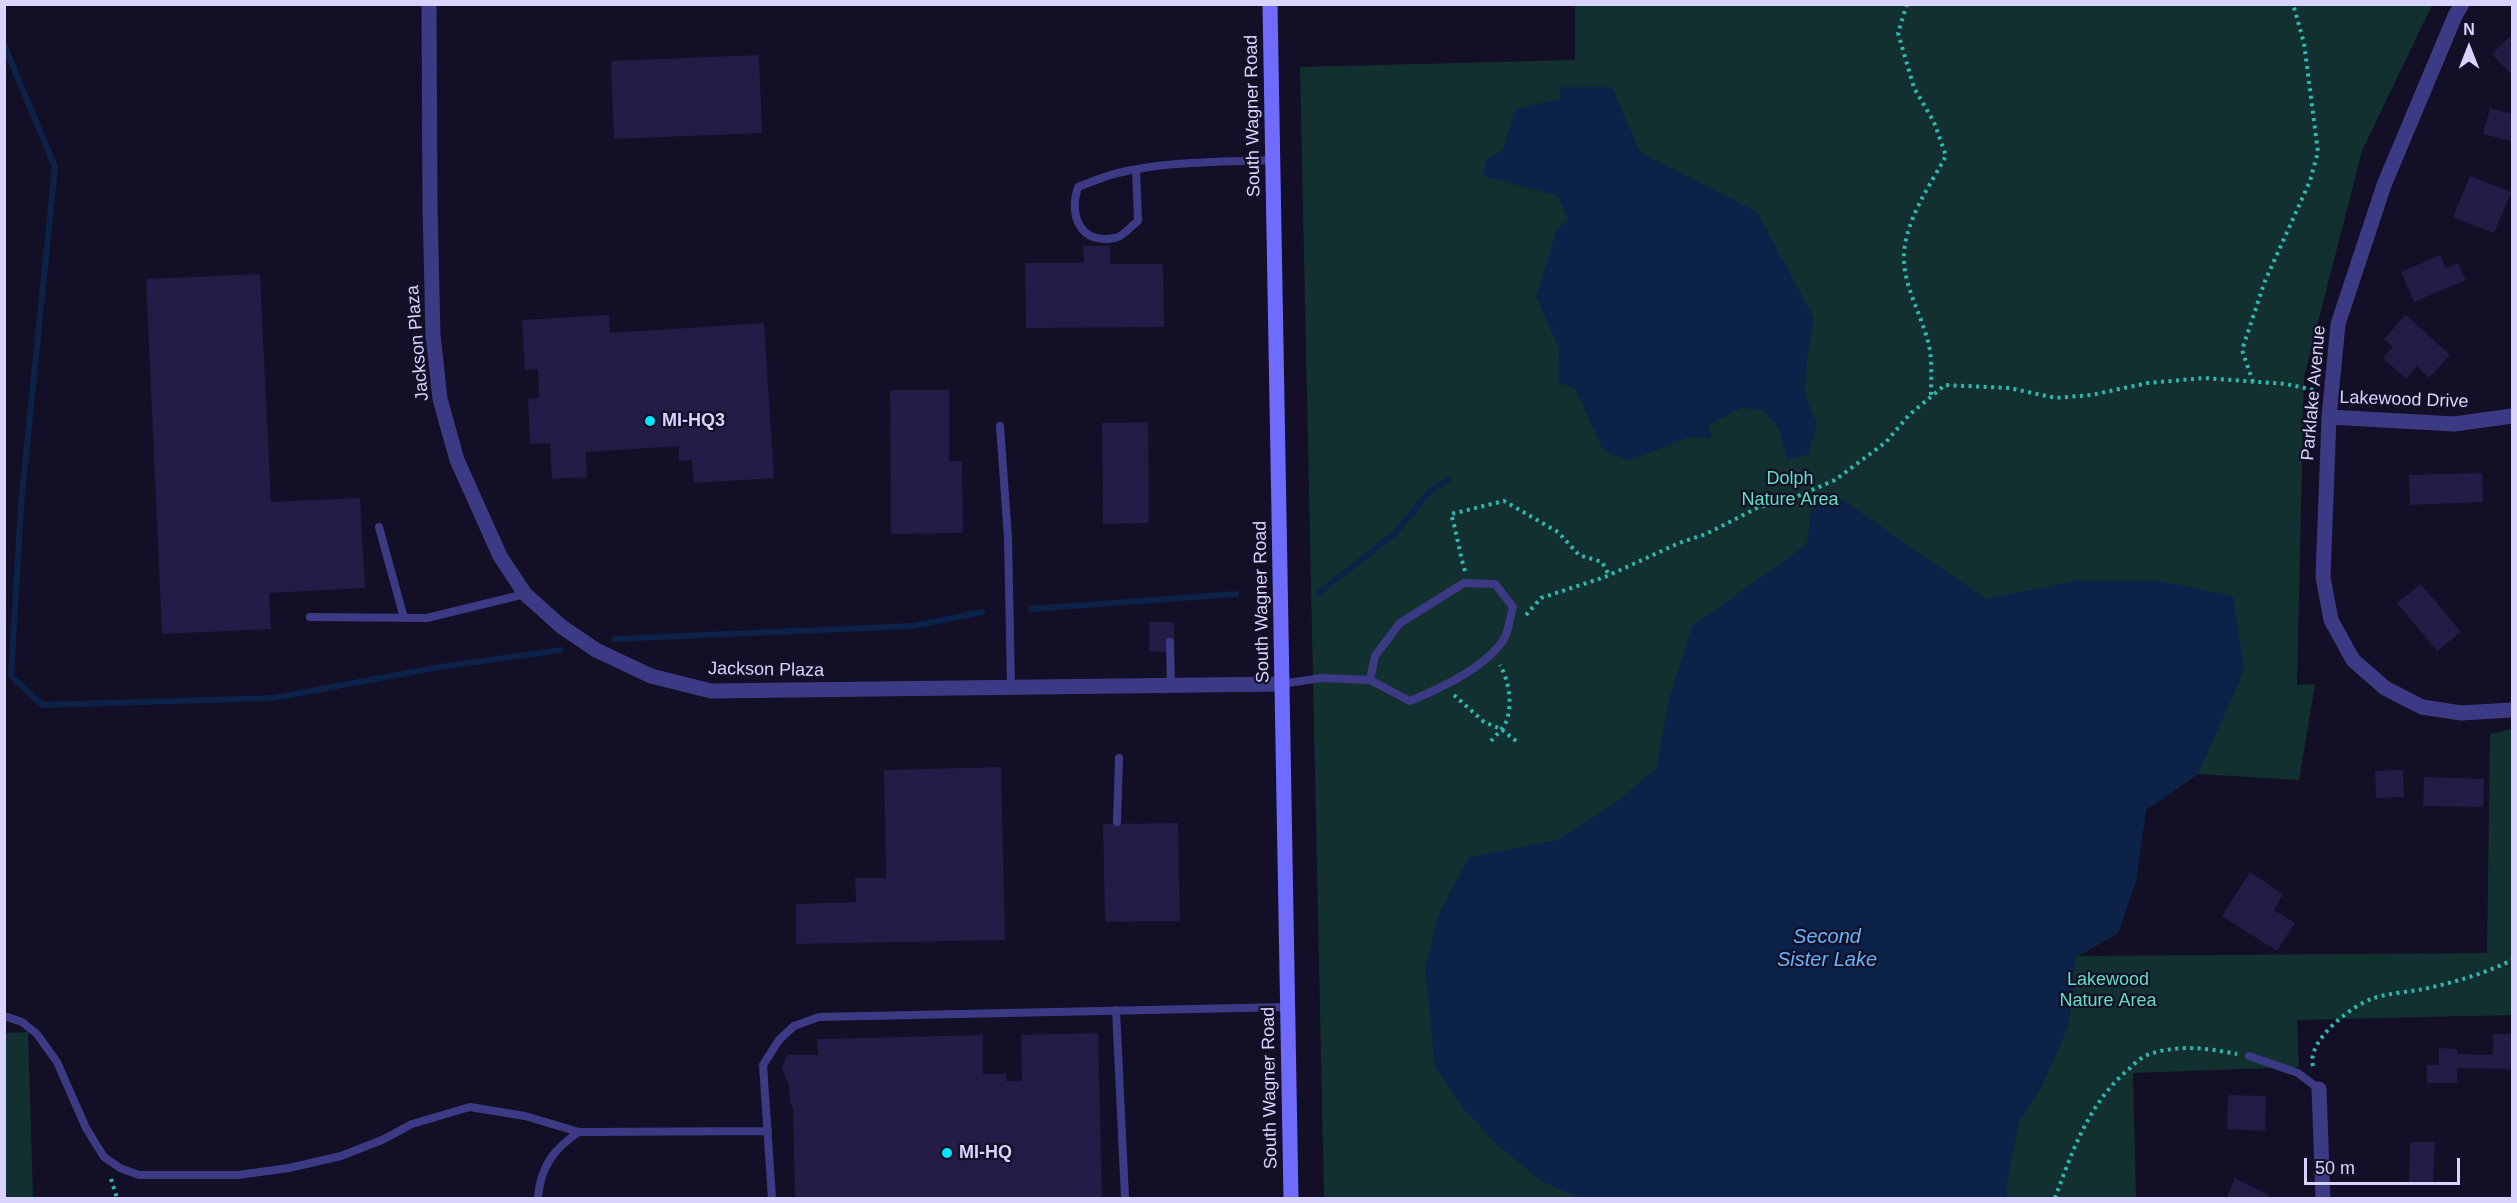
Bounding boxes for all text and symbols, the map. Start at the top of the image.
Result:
north arrow [2439,18,2499,78]
text: N [2463,21,2475,38]
street label: South Wagner Road [1241,35,1265,197]
street label: Jackson Plaza [402,284,434,402]
street label: Parklake Avenue [2297,324,2331,462]
street label: Lakewood Drive [2339,387,2469,413]
place label: MI-HQ3 [662,410,725,432]
marker: MI-HQ3 [643,414,657,428]
park label: Dolph Nature Area [1741,468,1839,510]
street label: South Wagner Road [1250,521,1274,683]
street label: Jackson Plaza [708,658,824,682]
water label: Second Sister Lake [1777,925,1877,972]
park label: Lakewood Nature Area [2059,969,2157,1012]
street label: South Wagner Road [1258,1007,1282,1169]
place label: MI-HQ [959,1142,1012,1164]
marker: MI-HQ [940,1146,954,1160]
scale bar [2307,1146,2463,1184]
text: 50 m [2315,1158,2355,1178]

